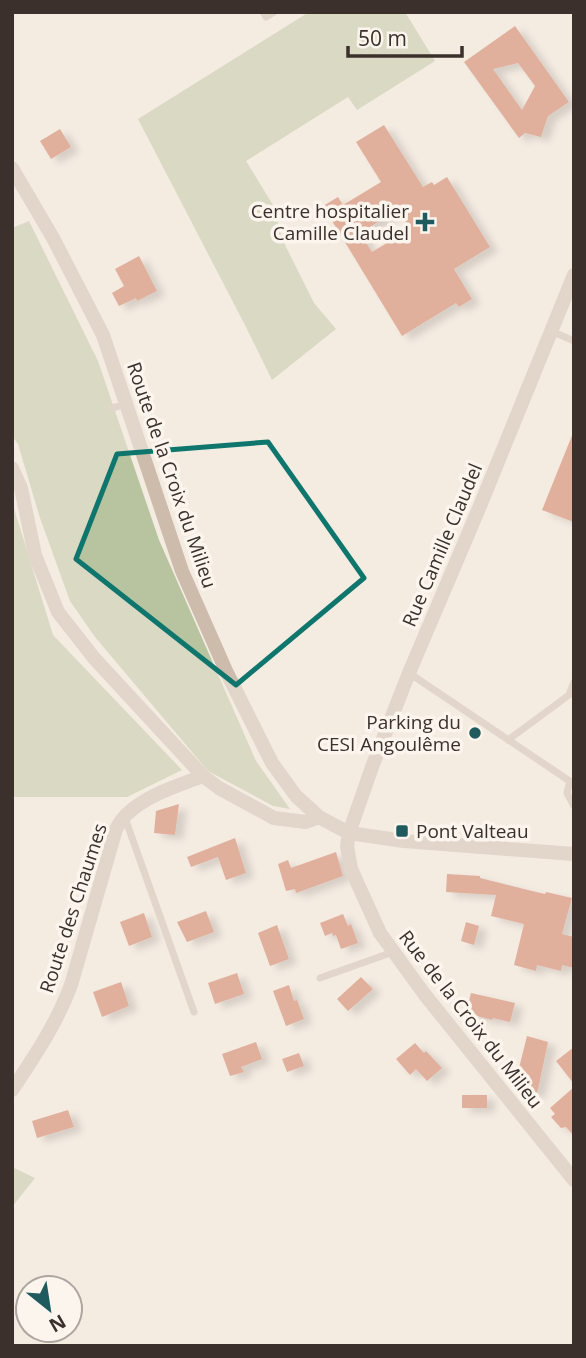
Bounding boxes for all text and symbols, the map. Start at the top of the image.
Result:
scale bar [348,14,462,58]
text: 50 m [358,24,407,52]
place label: Centre hospitalier Camille Claudel [251,198,409,246]
marker: Centre hospitalier Camille Claudel [415,212,435,232]
street label: Route de la Croix du Milieu [121,358,223,592]
street label: Rue Camille Claudel [396,459,488,631]
place label: Parking du CESI Angoulême [317,709,461,757]
marker: Parking du CESI Angoulême [467,725,483,741]
place label: Pont Valteau [416,818,529,844]
street label: Route des Chaumes [33,820,113,996]
marker: Pont Valteau [394,823,410,839]
street label: Rue de la Croix du Milieu [393,925,549,1113]
north arrow [14,1274,84,1344]
text: N [44,1309,71,1339]

